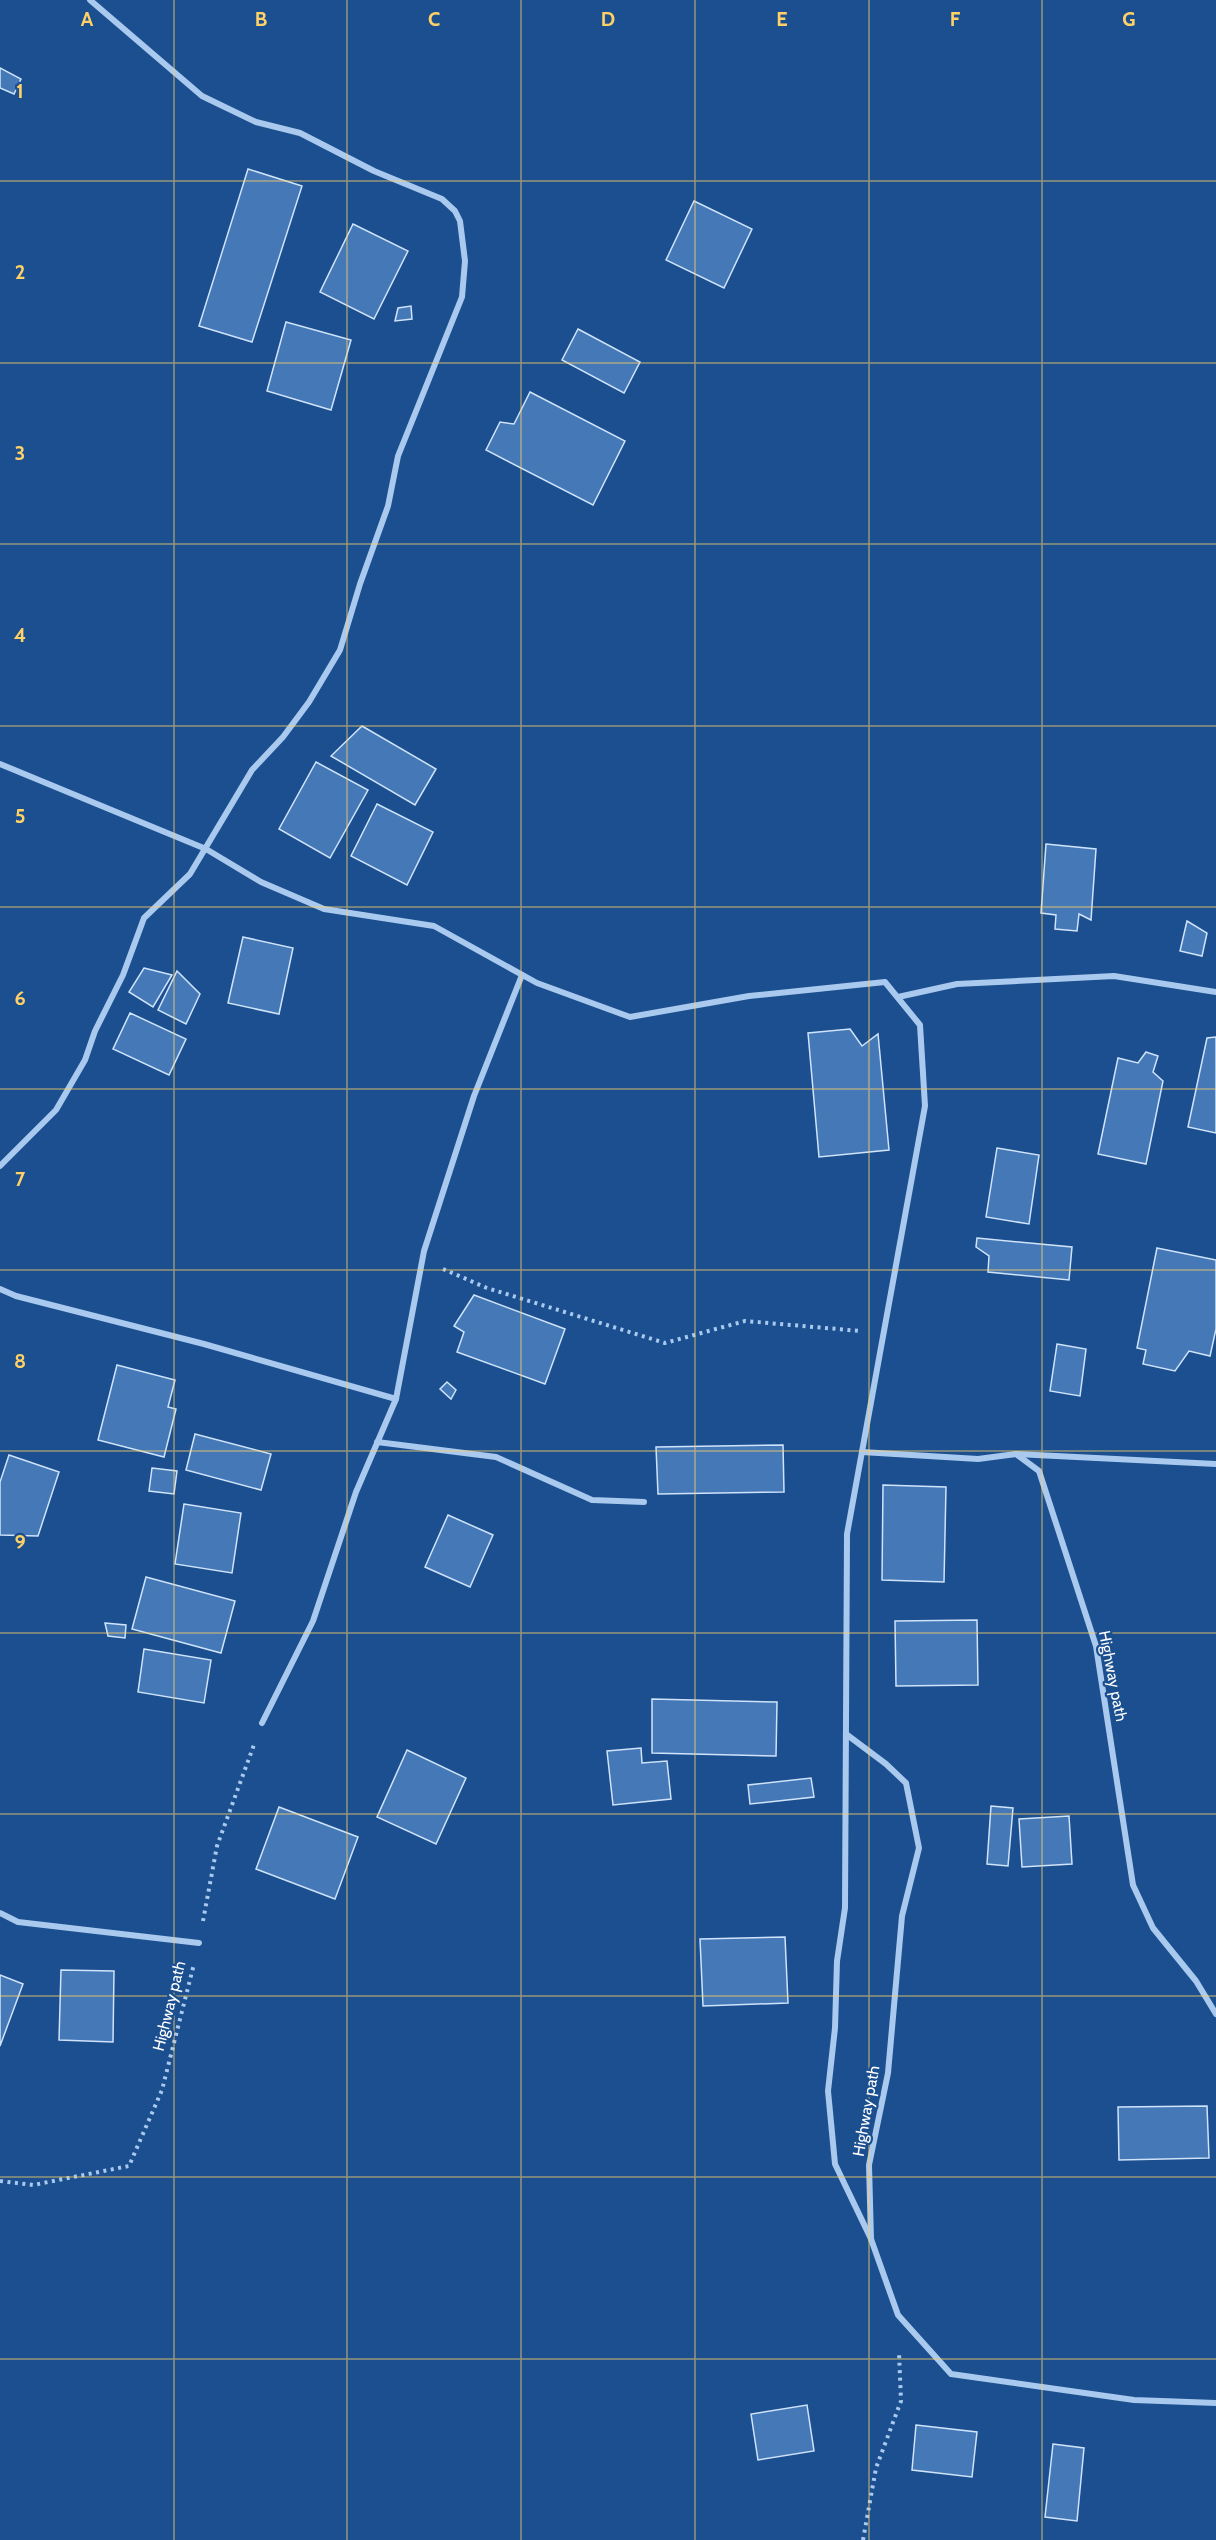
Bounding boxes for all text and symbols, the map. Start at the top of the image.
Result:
text: A [81,7,94,31]
text: B [255,7,267,31]
text: C [428,7,440,31]
text: D [601,7,615,31]
text: E [776,7,788,31]
text: F [950,7,961,31]
text: G [1122,7,1136,31]
text: 1 [16,79,24,103]
text: 2 [15,260,25,284]
text: 3 [15,441,25,465]
text: 4 [14,623,26,647]
text: 5 [15,804,25,828]
text: 6 [14,986,26,1010]
text: 7 [15,1167,26,1191]
text: 8 [14,1349,26,1373]
text: 9 [14,1530,26,1554]
street label: Highway path [1095,1629,1131,1723]
street label: Highway path [149,1959,189,2053]
street label: Highway path [849,2064,883,2158]

